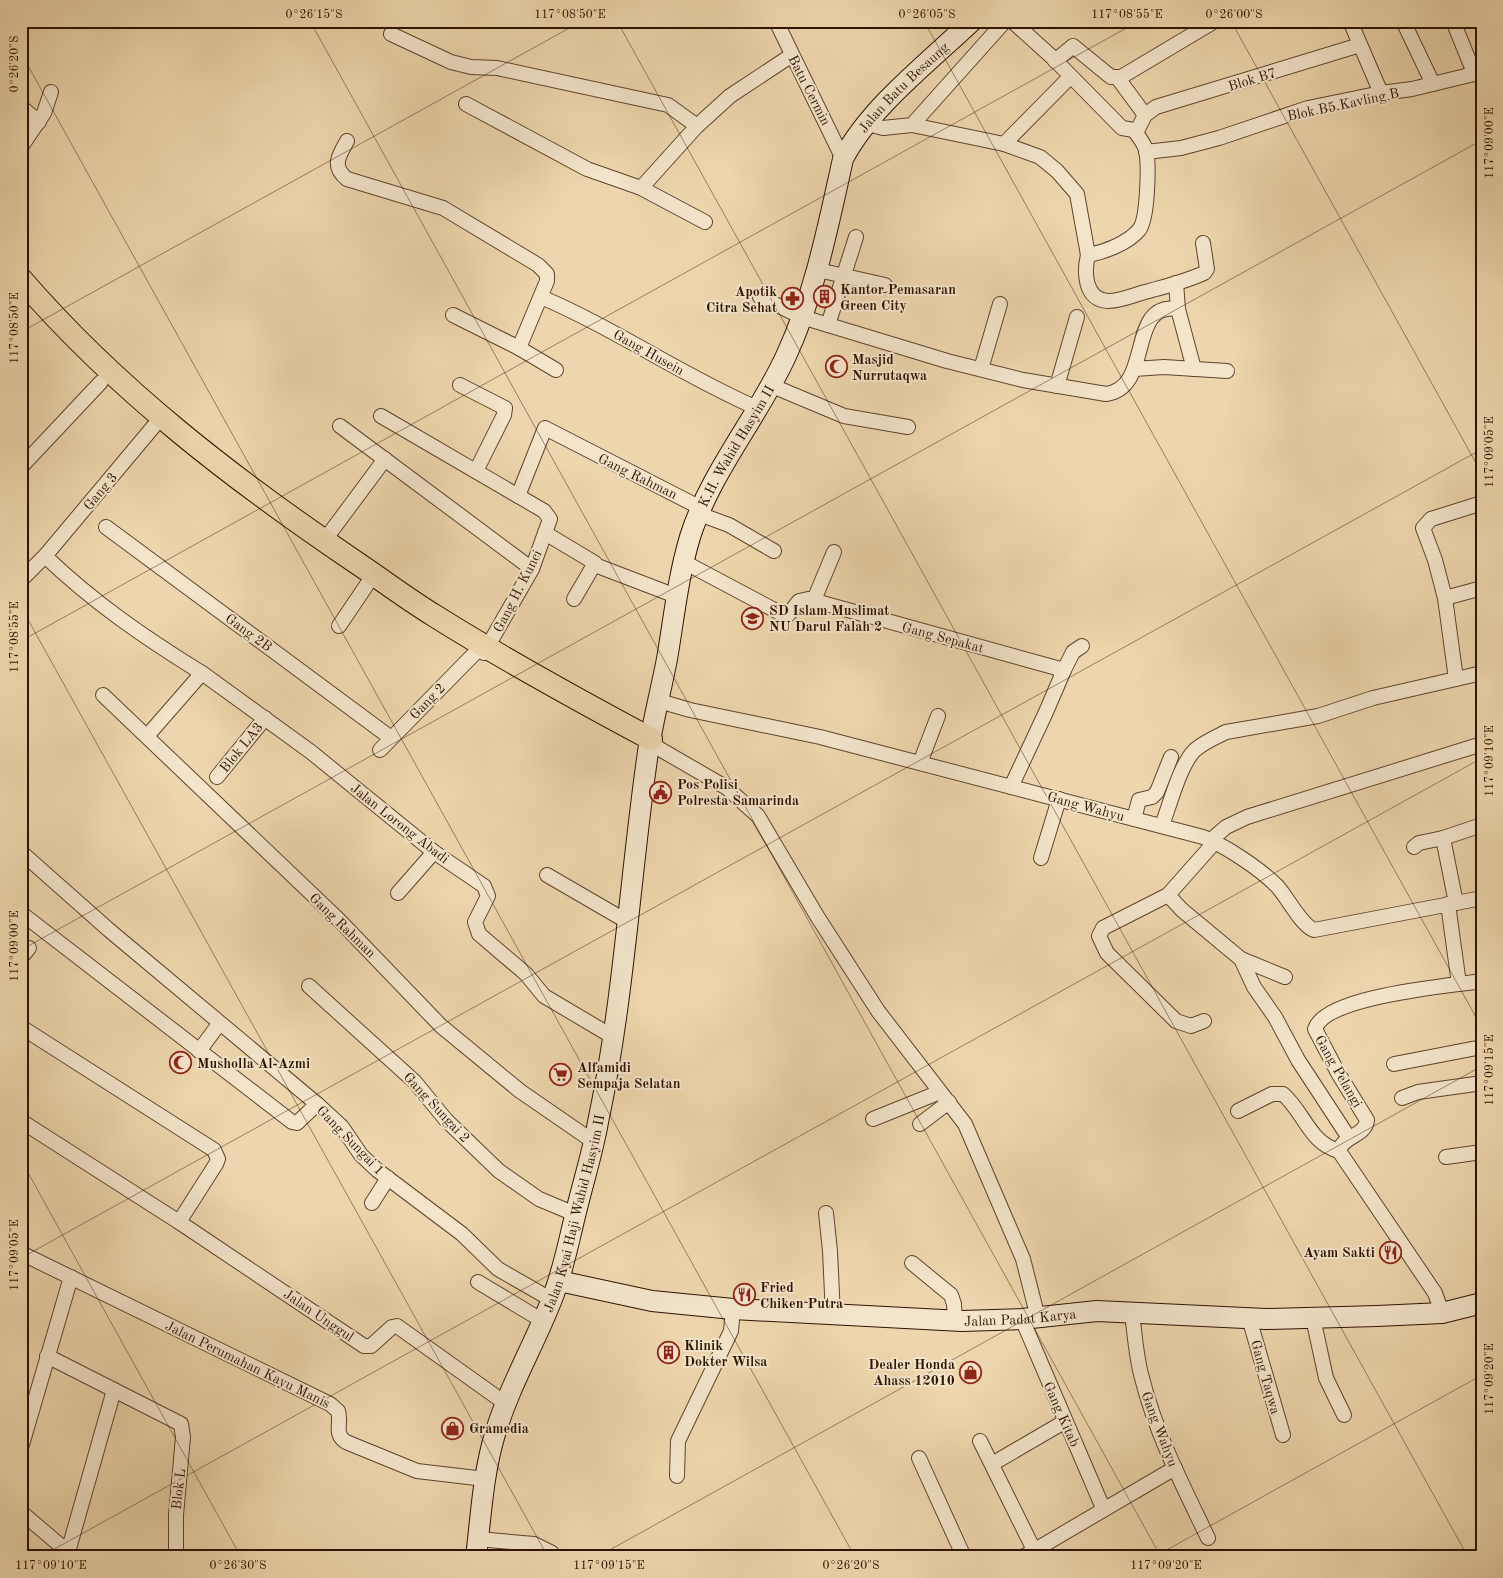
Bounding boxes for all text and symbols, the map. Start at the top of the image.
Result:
text: 0°26'15"S [286,8,342,21]
text: 117°08'50"E [534,8,606,21]
text: 0°26'05"S [899,8,955,21]
text: 117°08'55"E [1091,8,1163,21]
text: 0°26'00"S [1206,9,1262,21]
text: 0°26'20"S [9,36,21,92]
street label: Jalan Batu Besaung [856,40,952,136]
street label: Batu Cermin [785,53,833,128]
street label: Blok B7 [1227,66,1278,94]
street label: Blok B5 Kavling B [1286,86,1400,124]
text: 117°09'00"E [1484,107,1496,179]
place label: Kantor Pemasaran Green City [840,283,956,313]
place label: Apotik Citra Sehat [706,285,777,315]
building icon: Kantor Pemasaran Green City [812,285,836,309]
pharmacy icon: Apotik Citra Sehat [781,287,805,311]
text: 117°08'50"E [8,292,21,364]
street label: Gang Husein [611,328,687,378]
place label: Masjid Nurrutaqwa [852,353,927,383]
mosque icon: Masjid Nurrutaqwa [824,355,848,379]
street label: K.H. Wahid Hasyim II [696,383,777,510]
text: 117°09'05"E [1483,416,1496,488]
street label: Gang Rahman [596,452,680,502]
street label: Gang 3 [81,470,120,513]
street label: Gang H. Kunci [491,548,545,635]
text: 117°08'55"E [8,601,21,673]
place label: SD Islam Muslimat NU Darul Falah 2 [769,604,889,634]
school or university icon: SD Islam Muslimat NU Darul Falah 2 [741,606,765,630]
street label: Gang 2B [223,611,274,654]
street label: Gang Sepakat [900,620,985,656]
street label: Gang 2 [407,681,448,722]
street label: Blok LA3 [218,720,266,775]
text: 117°09'10"E [1484,725,1496,797]
place label: Pos Polisi Polresta Samarinda [677,778,799,808]
public building icon: Pos Polisi Polresta Samarinda [649,780,673,804]
street label: Jalan Lorong Abadi [348,781,451,867]
street label: Gang Wahyu [1046,790,1126,824]
street label: Gang Rahman [306,891,378,961]
text: 117°09'00"E [9,910,21,982]
street label: Gang Pelangi [1312,1033,1365,1110]
text: 117°09'15"E [1483,1034,1496,1106]
mosque icon: Musholla Al-Azmi [169,1051,193,1075]
place label: Musholla Al-Azmi [197,1057,310,1071]
place label: Alfamidi Sempaja Selatan [577,1061,681,1091]
supermarket icon: Alfamidi Sempaja Selatan [549,1063,573,1087]
street label: Gang Sungai 2 [400,1070,472,1145]
street label: Gang Sungai 1 [314,1103,387,1178]
street label: Jalan Kyai Haji Wahid Hasyim II [541,1113,607,1314]
text: 117°09'05"E [8,1219,21,1291]
restaurant icon: Ayam Sakti [1379,1240,1403,1264]
place label: Ayam Sakti [1303,1246,1375,1260]
place label: Fried Chiken Putra [760,1281,843,1311]
restaurant icon: Fried Chiken Putra [732,1283,756,1307]
street label: Jalan Unggul [281,1287,356,1345]
street label: Jalan Padat Karya [964,1307,1077,1329]
street label: Jalan Perumahan Kayu Manis [163,1319,332,1411]
place label: Klinik Dokter Wilsa [684,1339,767,1369]
street label: Gang Taqwa [1248,1339,1282,1416]
building icon: Klinik Dokter Wilsa [656,1341,680,1365]
text: 117°09'20"E [1484,1343,1496,1415]
place label: Dealer Honda Ahass 12010 [868,1358,955,1388]
shop icon: Dealer Honda Ahass 12010 [959,1360,983,1384]
street label: Gang Kitab [1041,1380,1082,1449]
street label: Gang Wahyu [1138,1390,1180,1469]
shop icon: Gramedia [441,1416,465,1440]
place label: Gramedia [469,1422,529,1436]
street label: Blok L [170,1468,188,1510]
text: 117°09'15"E [573,1559,645,1572]
text: 117°09'10"E [15,1560,87,1572]
text: 0°26'30"S [210,1560,266,1572]
text: 0°26'20"S [823,1560,879,1572]
text: 117°09'20"E [1130,1560,1202,1572]

